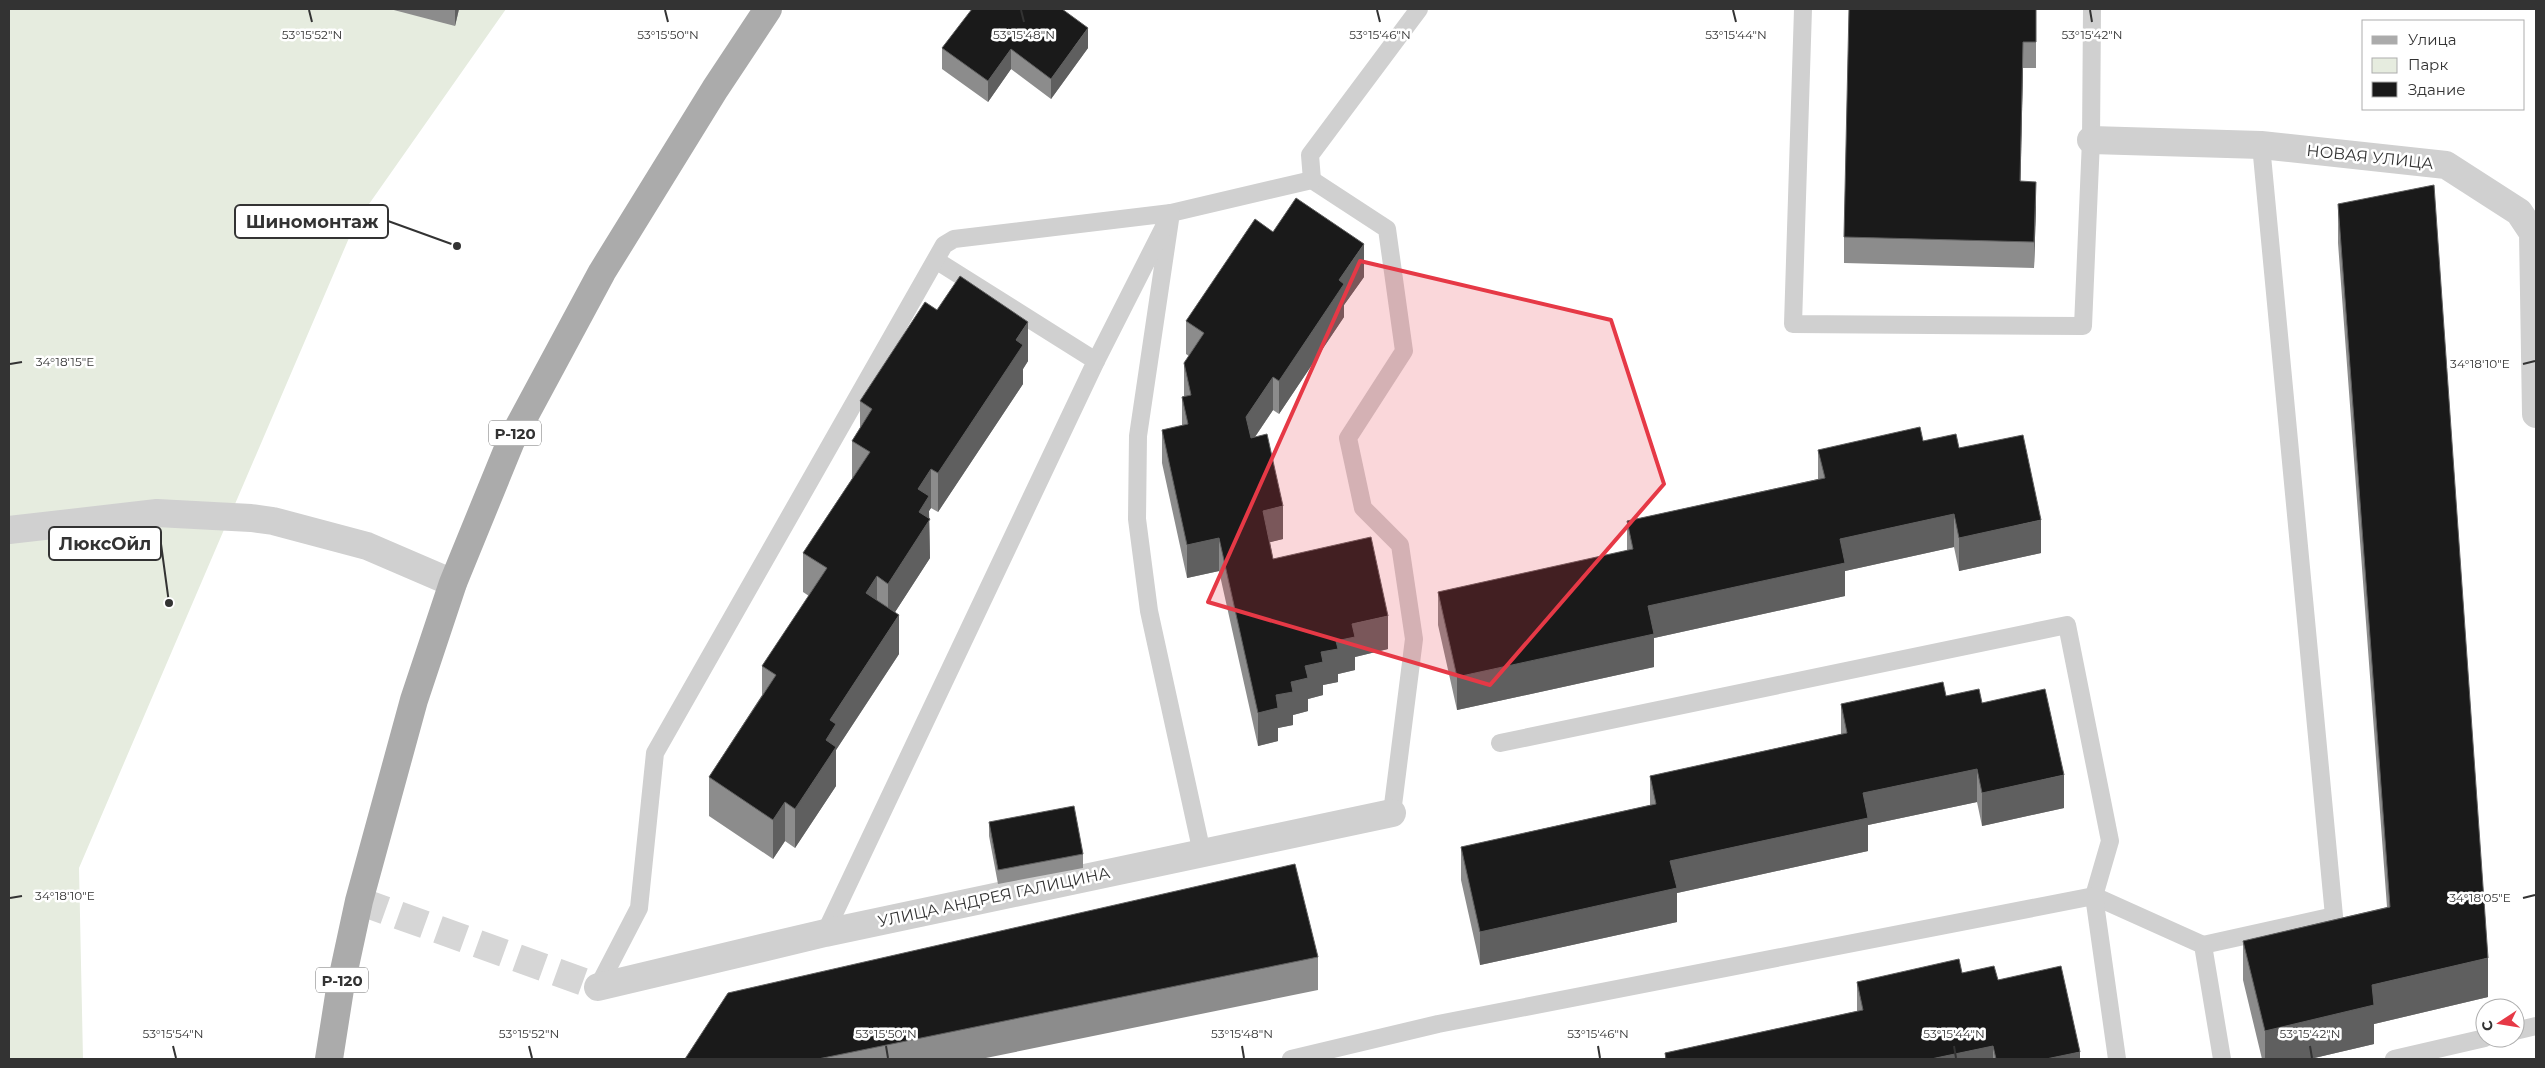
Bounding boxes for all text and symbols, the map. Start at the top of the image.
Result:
legend [2362,20,2525,110]
text: 53°15'52"N [282,27,342,42]
text: 53°15'50"N [637,27,699,42]
text: 53°15'48"N [993,27,1055,42]
text: 53°15'46"N [1349,27,1411,42]
text: 53°15'44"N [1705,27,1767,42]
text: 53°15'42"N [2062,27,2122,42]
text: Улица [2408,30,2456,49]
text: Парк [2408,55,2448,74]
text: Здание [2408,80,2466,99]
street label: НОВАЯ УЛИЦА [2306,141,2434,173]
callout: Шиномонтаж [235,205,388,238]
text: Шиномонтаж [246,211,379,233]
text: 34°18'15"E [36,354,94,369]
text: 34°18'10"E [2450,356,2510,371]
road number: Р-120 [489,420,541,446]
callout: ЛюксОйл [49,527,161,560]
text: ЛюксОйл [59,533,151,555]
street label: УЛИЦА АНДРЕЯ ГАЛИЦИНА [876,863,1112,931]
text: 34°18'10"E [35,888,95,903]
text: 34°18'05"E [2449,890,2511,905]
road number: Р-120 [316,968,368,992]
north arrow [2475,998,2525,1048]
text: С [2477,1019,2497,1033]
text: 53°15'54"N [142,1026,204,1041]
text: 53°15'52"N [499,1026,559,1041]
text: 53°15'50"N [855,1026,917,1041]
text: 53°15'48"N [1211,1026,1273,1041]
text: 53°15'46"N [1567,1026,1629,1041]
text: 53°15'44"N [1923,1026,1985,1041]
text: 53°15'42"N [2280,1026,2340,1041]

